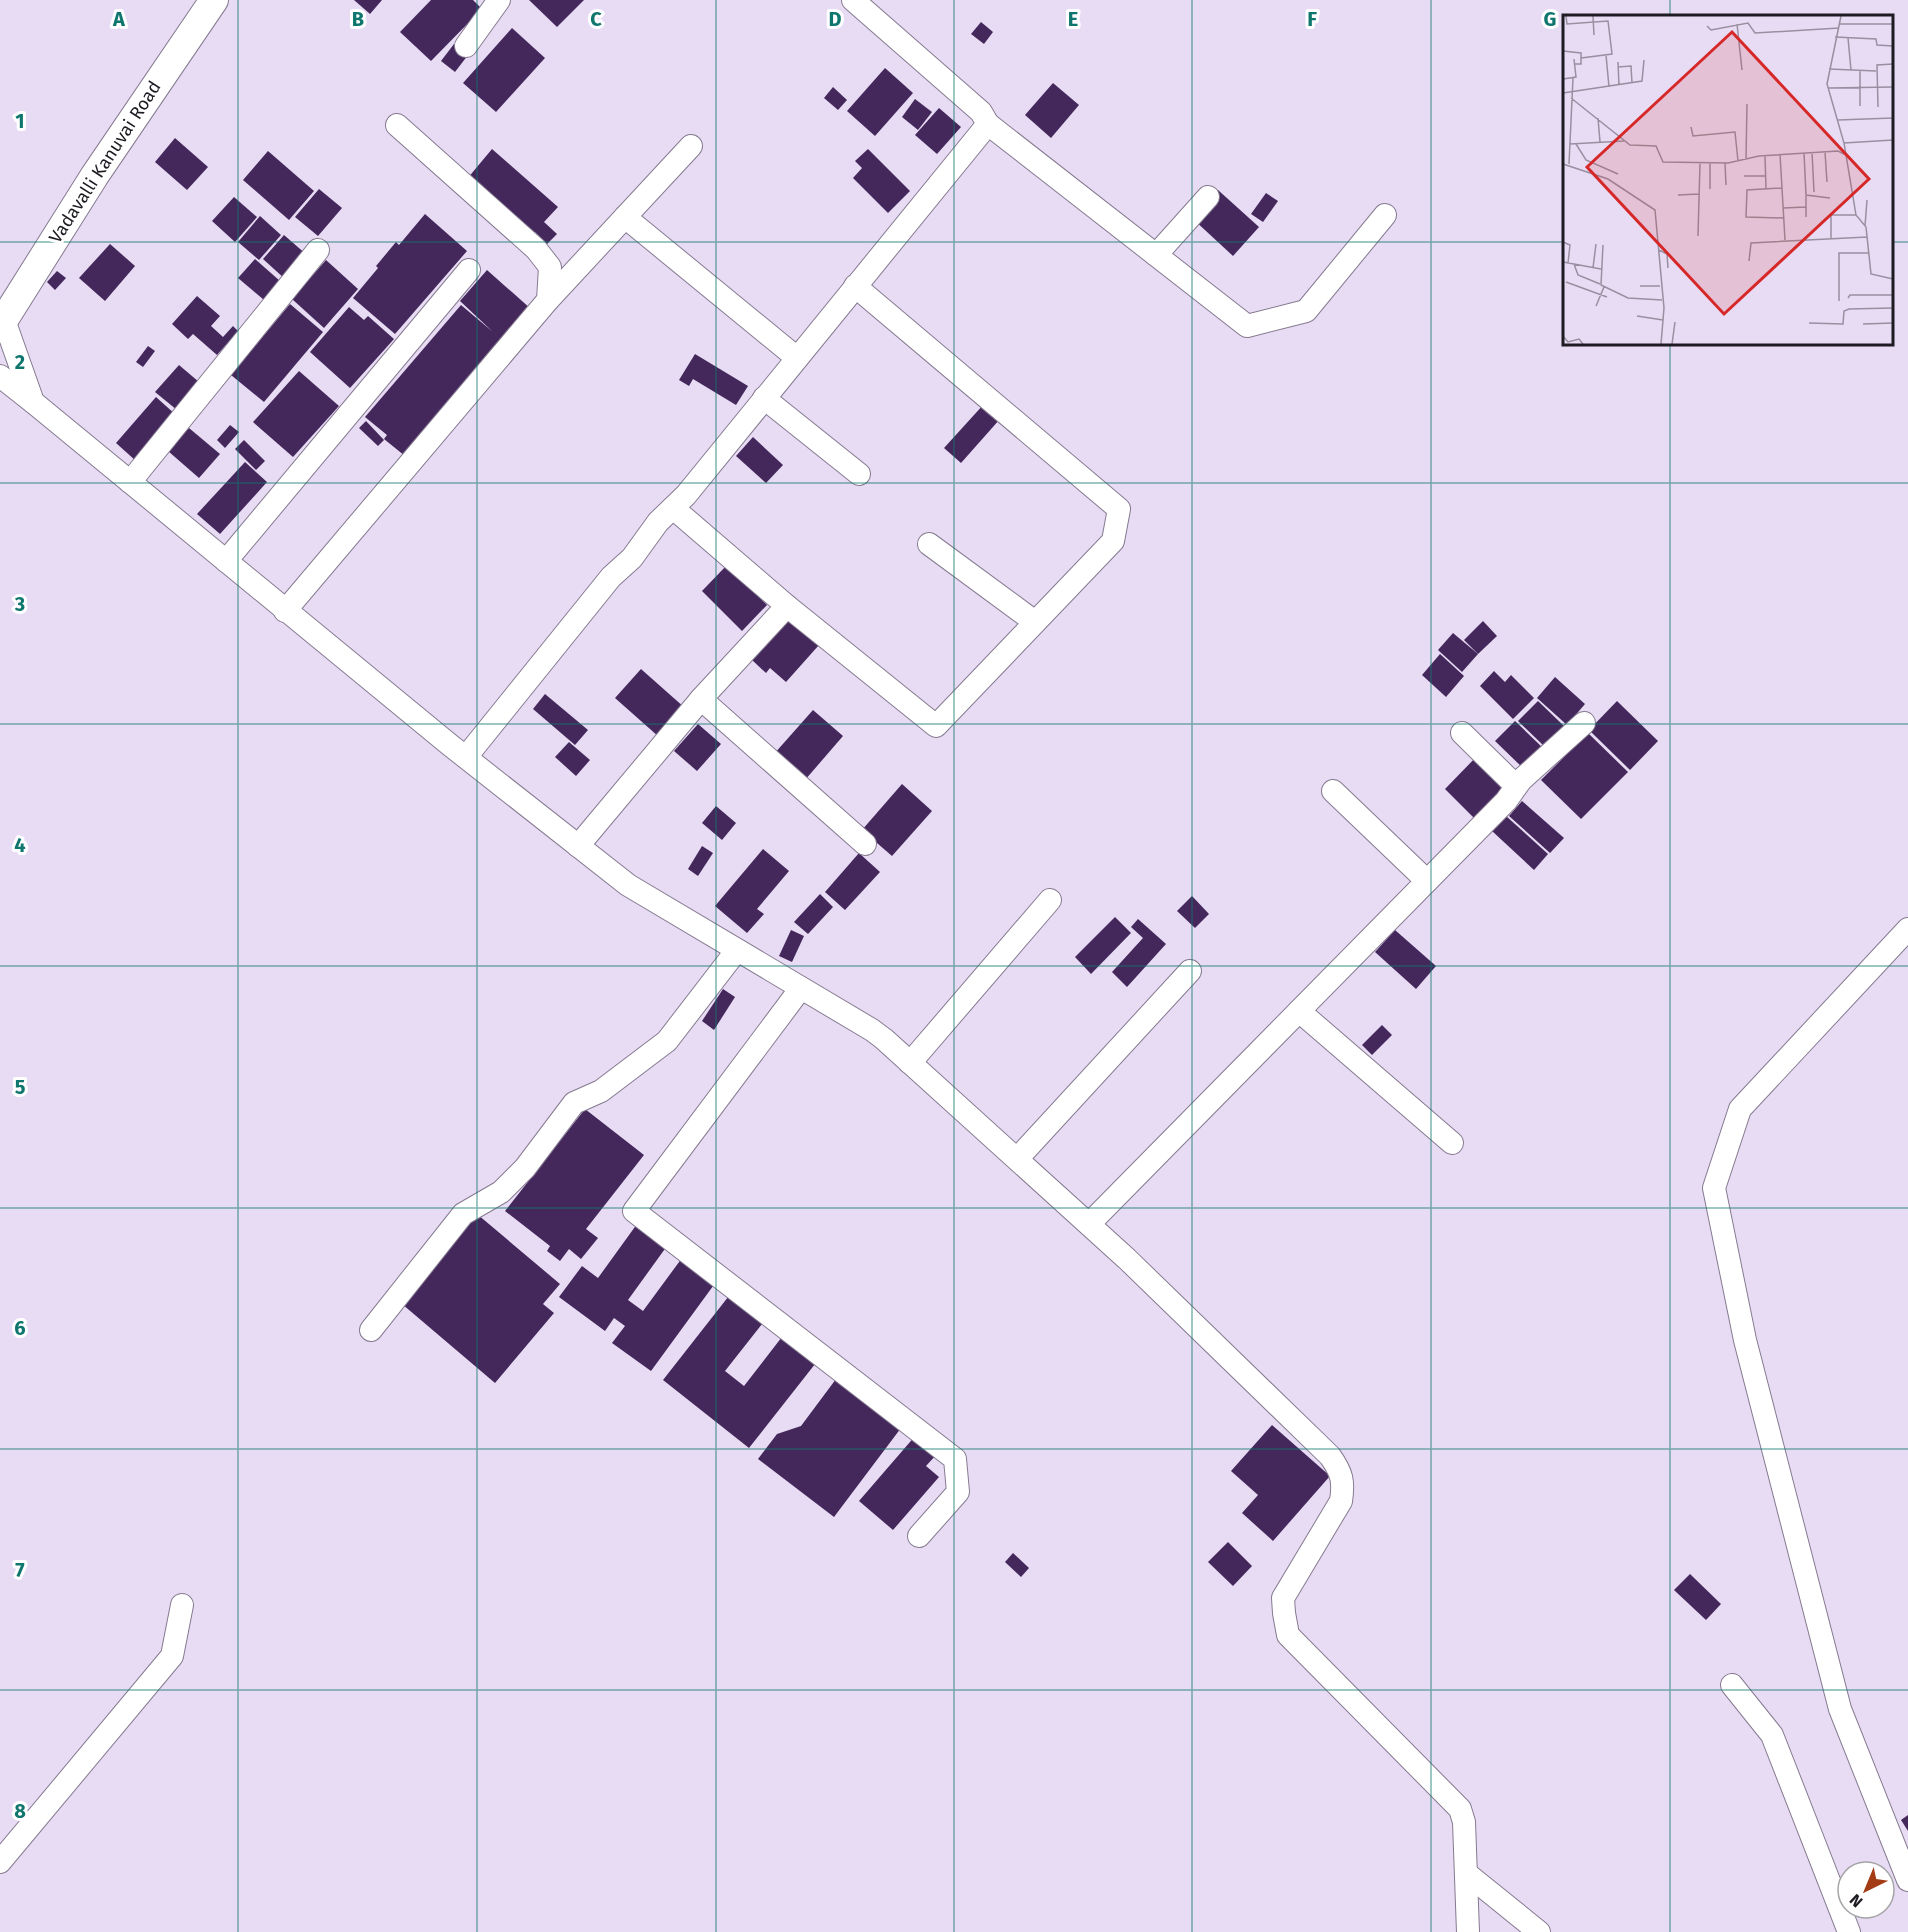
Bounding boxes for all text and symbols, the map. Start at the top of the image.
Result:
text: A [112,7,126,31]
text: B [352,7,364,31]
text: C [590,7,602,31]
text: D [828,7,842,31]
text: E [1068,7,1078,31]
text: F [1307,7,1317,31]
text: G [1544,7,1556,31]
inset map [1563,15,1893,345]
street label: Vadavalli Kanuvai Road [44,77,166,247]
text: 1 [15,109,25,133]
text: 2 [15,350,25,374]
text: 3 [14,592,25,616]
text: 4 [14,833,26,857]
text: 5 [15,1075,26,1099]
text: 6 [14,1316,26,1340]
text: 7 [15,1558,25,1582]
text: 8 [14,1799,26,1823]
north arrow [1836,1860,1896,1920]
text: N [1846,1890,1866,1911]

